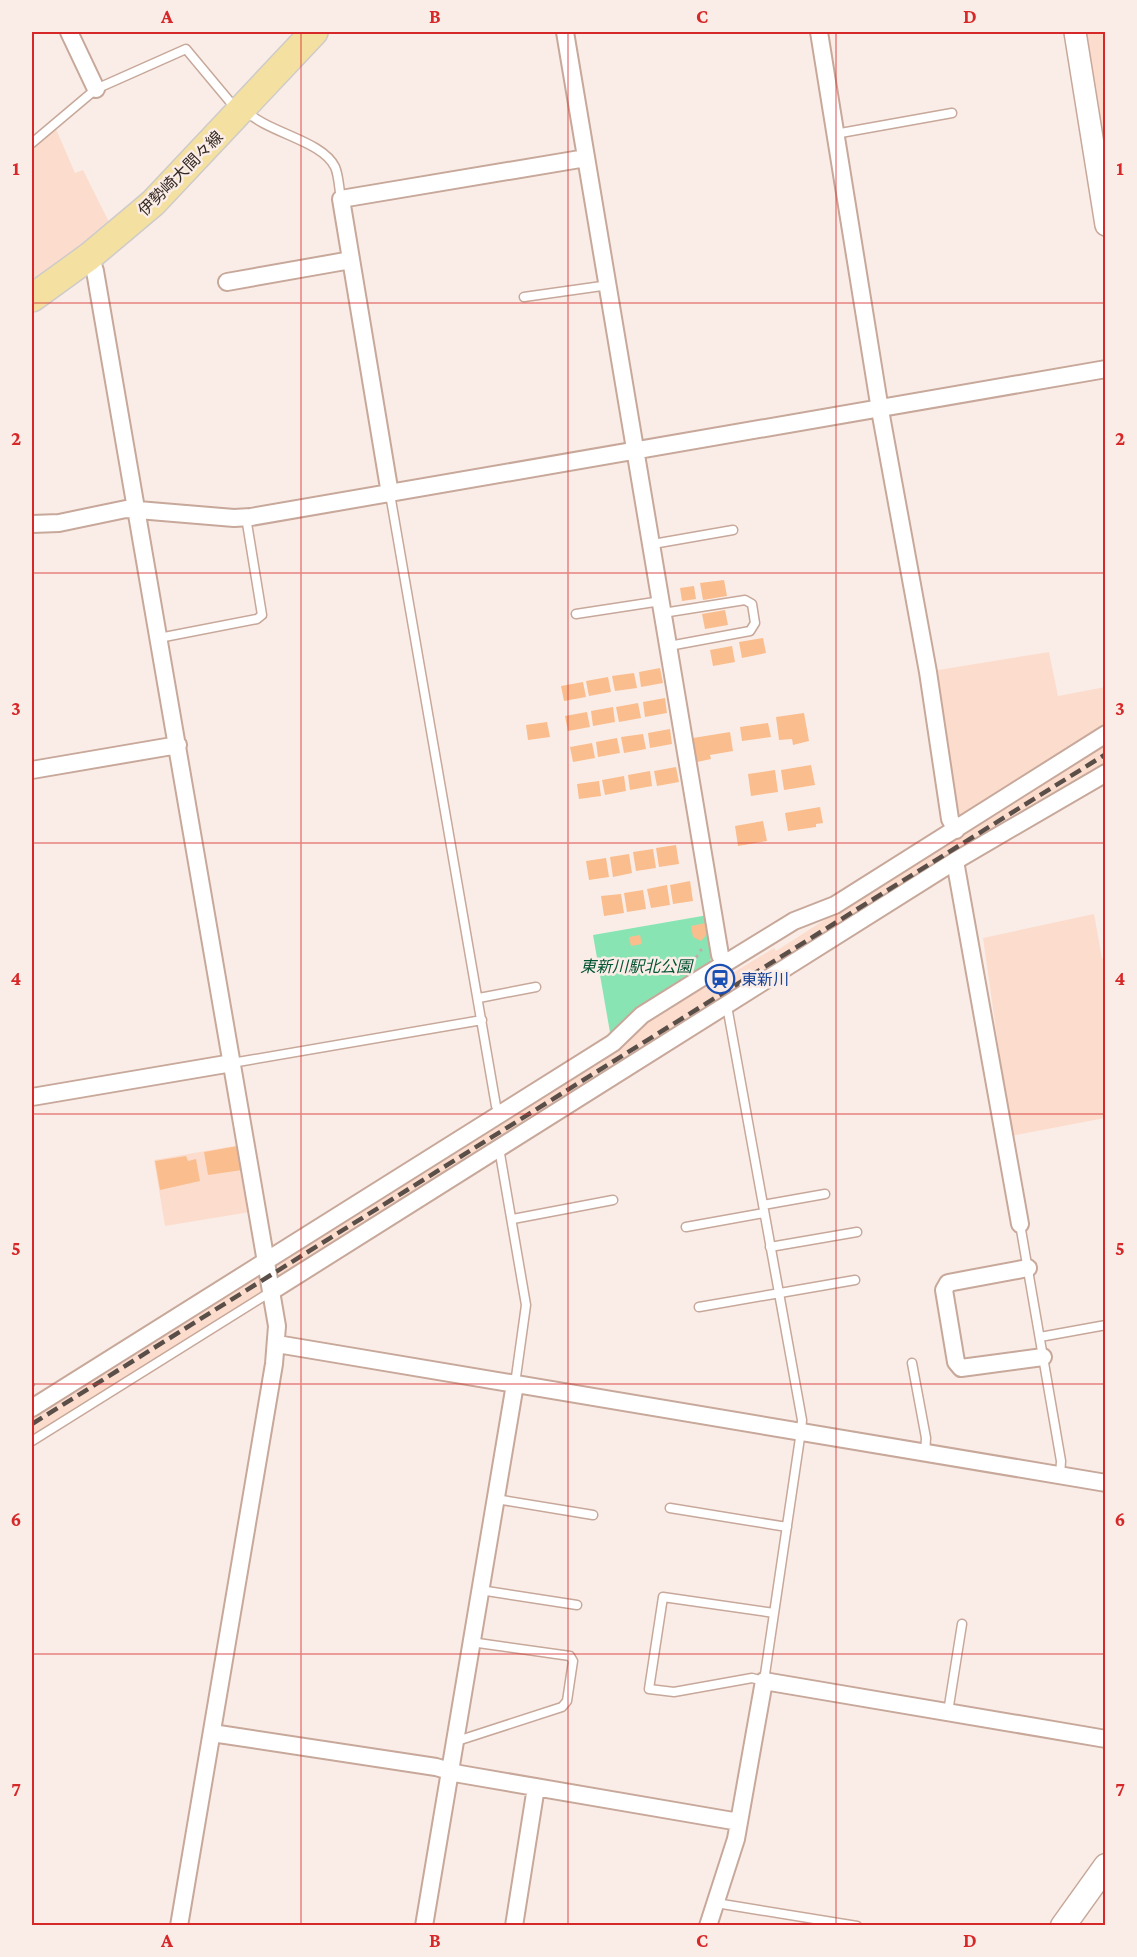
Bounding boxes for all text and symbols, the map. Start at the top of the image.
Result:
text: A [160,5,174,27]
text: B [429,5,441,27]
text: C [696,5,708,27]
text: D [963,5,977,27]
street label: 伊勢崎大間々線 [135,128,226,219]
text: 1 [12,157,20,179]
text: 1 [1116,157,1124,179]
text: 2 [11,427,21,449]
text: 2 [1115,427,1125,449]
text: 3 [11,697,21,719]
text: 3 [1115,697,1125,719]
park label: 東新川駅北公園 [580,958,694,975]
station icon: 東新川 [704,963,736,995]
text: 4 [11,967,22,989]
text: 4 [1115,967,1126,989]
place label: 東新川 [741,971,789,988]
text: 5 [11,1237,21,1259]
text: 5 [1115,1237,1125,1259]
text: 6 [11,1508,21,1530]
text: 6 [1115,1508,1125,1530]
text: 7 [11,1778,21,1800]
text: 7 [1115,1778,1125,1800]
text: A [160,1929,174,1951]
text: B [429,1929,441,1951]
text: C [696,1929,708,1951]
text: D [963,1929,977,1951]

